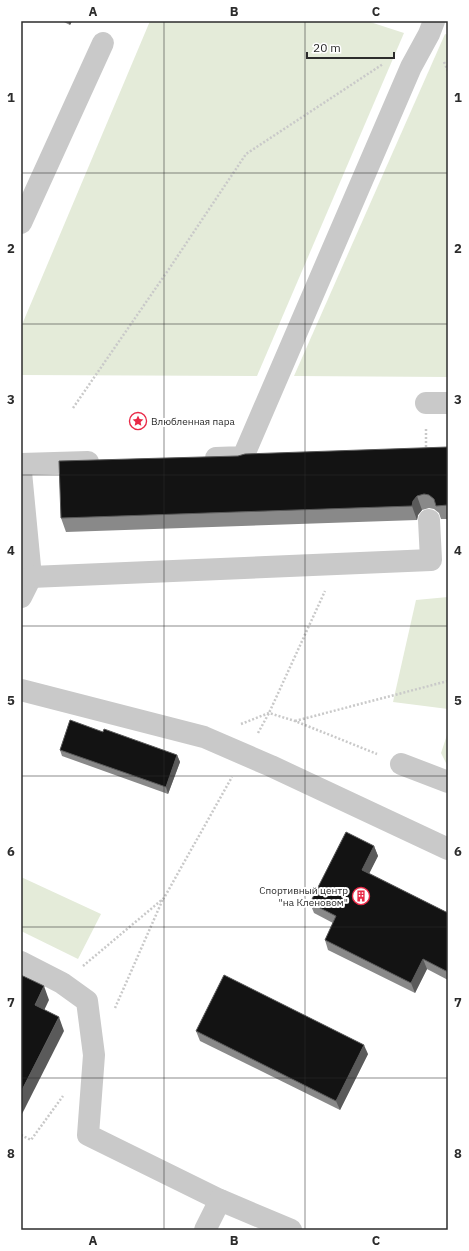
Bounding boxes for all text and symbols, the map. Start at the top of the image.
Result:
text: A [89,3,98,20]
text: B [230,3,239,20]
text: C [372,3,381,20]
scale bar [307,34,394,60]
text: 20 m [313,40,341,55]
text: 1 [7,89,15,106]
text: 1 [454,89,462,106]
text: 2 [7,240,15,257]
text: 2 [454,240,462,257]
text: 3 [7,391,15,408]
text: 3 [454,391,462,408]
place icon: Влюбленная пара [128,411,148,431]
place label: Влюбленная пара [151,415,235,428]
text: 4 [7,542,15,559]
text: 4 [454,542,462,559]
text: 5 [7,692,15,709]
text: 5 [454,692,462,709]
text: 6 [7,843,15,860]
text: 6 [454,843,462,860]
place label: Спортивный центр "на Кленовом" [259,884,348,909]
building icon: Спортивный центр "на Кленовом" [351,886,371,906]
text: 7 [7,994,15,1011]
text: 7 [454,994,462,1011]
text: 8 [7,1145,15,1162]
text: 8 [454,1145,462,1162]
text: A [89,1232,98,1249]
text: B [230,1232,239,1249]
text: C [372,1232,381,1249]

